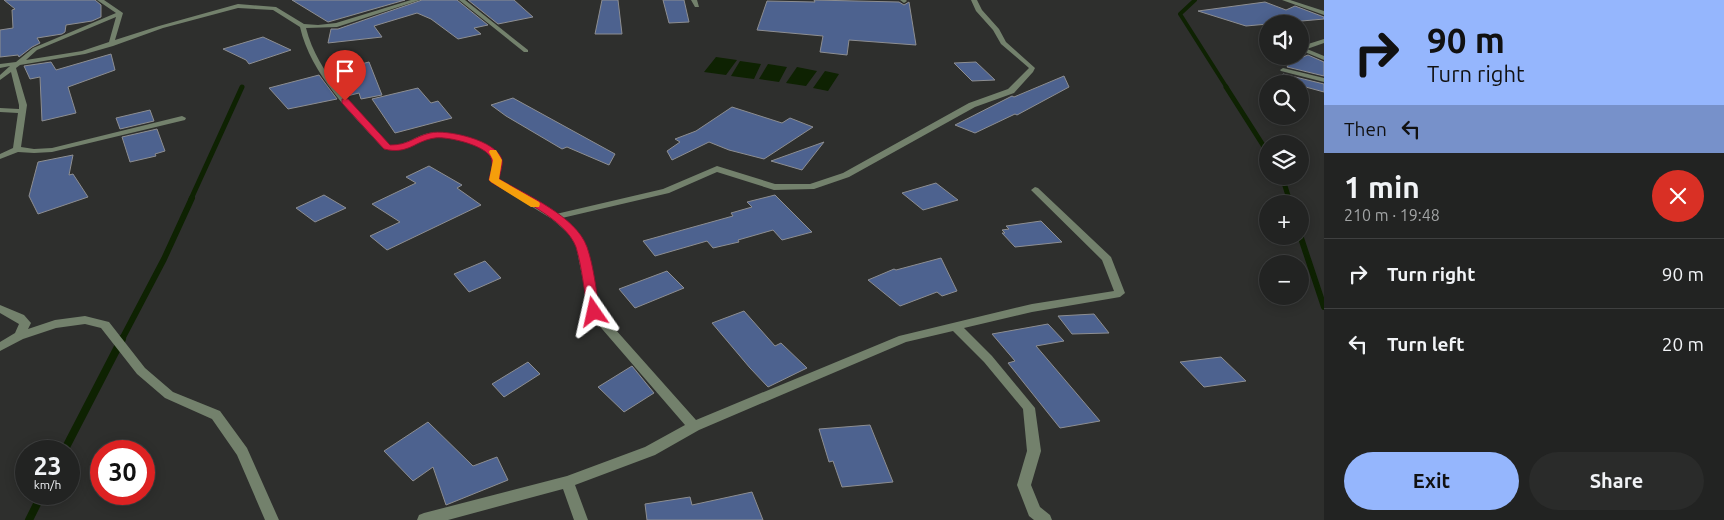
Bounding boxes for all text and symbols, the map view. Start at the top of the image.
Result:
map controls [1259,15,1309,305]
button: sound [1259,15,1309,65]
icon: right [1344,20,1409,85]
text: 90 m [1427,20,1505,60]
pin [324,50,366,101]
icon: arrive [331,57,359,85]
text: Turn right [1427,61,1525,86]
button: search [1259,75,1309,125]
icon: left [1397,115,1425,143]
text: Then [1344,118,1387,140]
button: layers [1259,135,1309,185]
text: 1 min [1344,170,1420,204]
button: close [1652,170,1704,222]
button: + [1259,195,1309,245]
text: 210 m · 19:48 [1344,206,1440,224]
button: − [1259,255,1309,305]
icon: right [1344,260,1372,288]
text: Turn right [1387,263,1475,285]
text: 90 m [1662,263,1704,285]
position arrow [567,285,619,337]
icon: left [1344,330,1372,358]
text: Turn left [1387,333,1465,355]
text: 20 m [1662,333,1704,355]
speed limit sign: 30 [90,440,155,505]
text: 23 [33,452,62,480]
button: Exit [1344,452,1519,510]
button: Share [1529,452,1704,510]
text: km/h [34,478,61,491]

